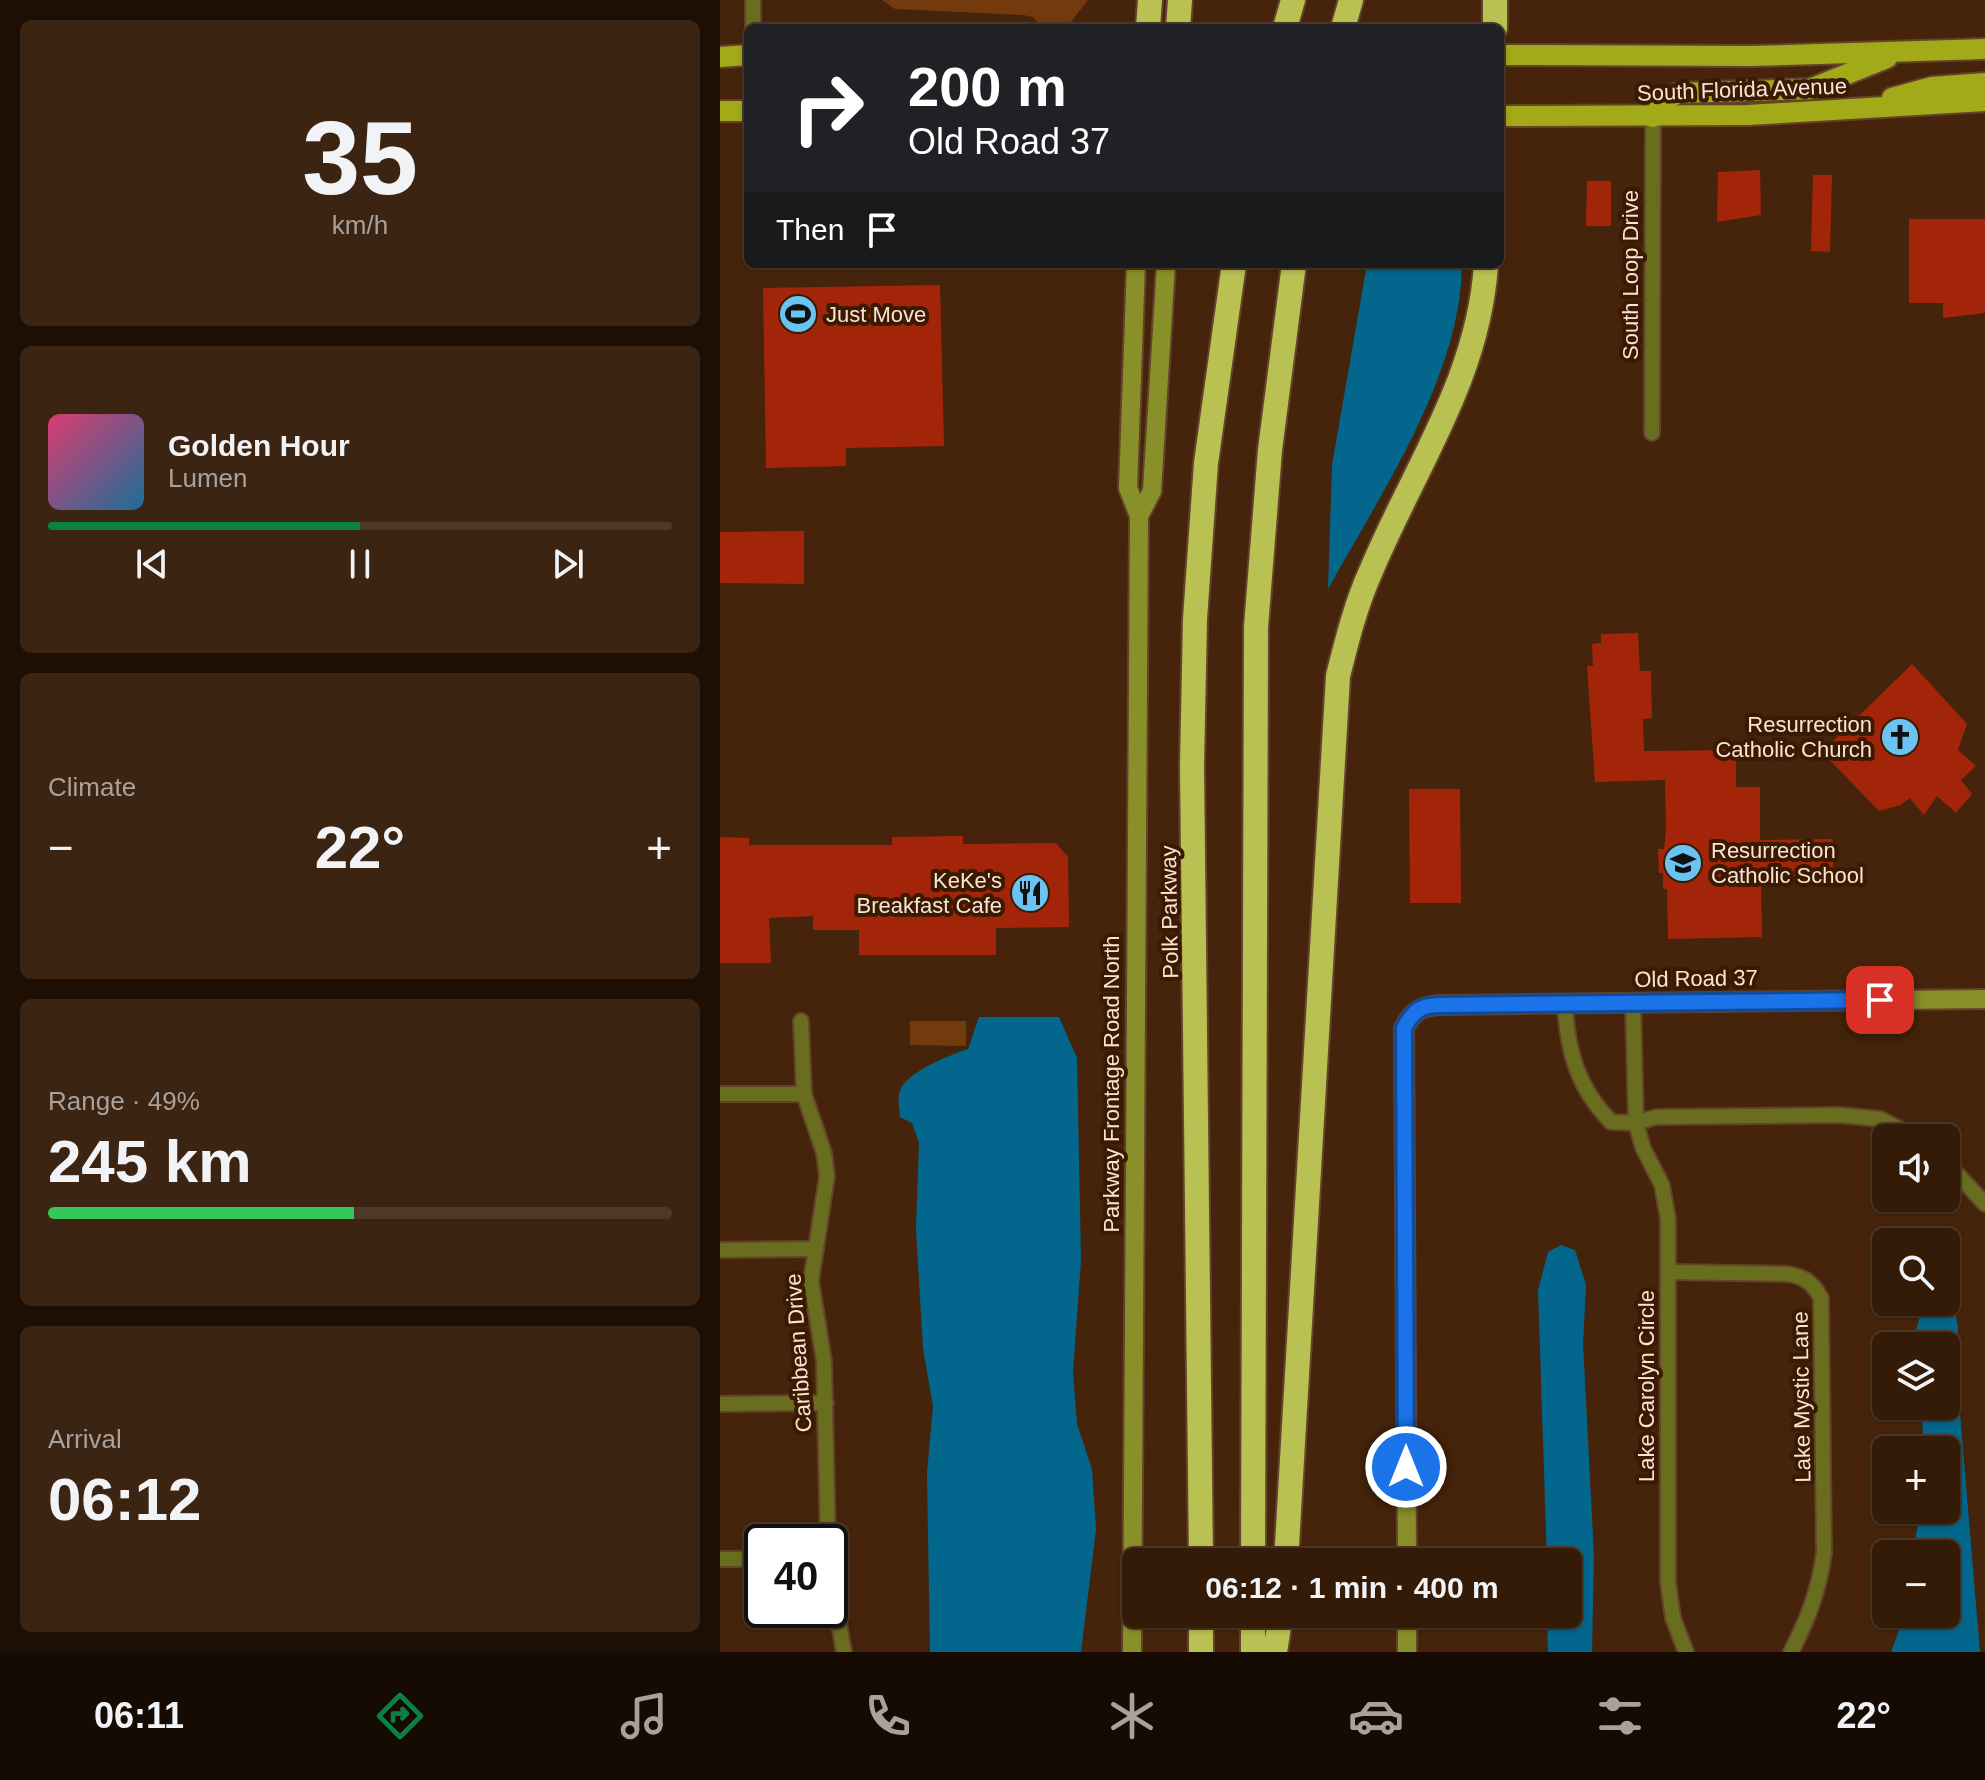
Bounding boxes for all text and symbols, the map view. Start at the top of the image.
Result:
text: 200 m [908,55,1067,118]
icon: right [776,56,880,160]
street label: South Florida Avenue [1637,73,1847,106]
text: 35 [302,100,418,216]
text: Old Road 37 [908,121,1110,162]
street label: South Loop Drive [1618,190,1643,360]
icon: arrive [860,208,904,252]
text: km/h [332,210,388,240]
text: Then [776,213,844,246]
sports icon: Just Move [777,293,819,335]
place label: Just Move [826,302,926,327]
text: Golden Hour [168,429,350,462]
text: Lumen [168,463,248,493]
icon: previous [130,542,174,586]
icon: pause [338,542,382,586]
icon: next [546,542,590,586]
place label: Resurrection Catholic Church [1715,712,1872,762]
church icon: Resurrection Catholic Church [1879,716,1921,758]
text: Climate [48,772,136,802]
text: 22° [315,814,405,881]
text: − [48,823,74,872]
text: + [646,823,672,872]
place label: Resurrection Catholic School [1711,838,1864,888]
school or university icon: Resurrection Catholic School [1662,842,1704,884]
street label: Polk Parkway [1156,845,1183,979]
place label: KeKe's Breakfast Cafe [856,868,1002,918]
restaurant icon: KeKe's Breakfast Cafe [1009,872,1051,914]
street label: Parkway Frontage Road North [1099,935,1124,1233]
street label: Old Road 37 [1634,965,1758,992]
pin [1846,966,1914,1034]
icon: arrive [1858,978,1902,1022]
text: Range · 49% [48,1086,200,1116]
map controls [1872,1124,1960,1628]
button: sound [1872,1124,1960,1212]
text: 245 km [48,1128,252,1195]
button: search [1872,1228,1960,1316]
street label: Caribbean Drive [780,1273,817,1433]
street label: Lake Carolyn Circle [1634,1290,1659,1482]
street label: Lake Mystic Lane [1788,1311,1815,1483]
button: layers [1872,1332,1960,1420]
text: Arrival [48,1424,122,1454]
position arrow [1364,1425,1448,1509]
button: + [1872,1436,1960,1524]
text: 06:12 [48,1466,201,1533]
speed limit sign: 40 [744,1524,848,1628]
button: − [1872,1540,1960,1628]
text: 06:12 · 1 min · 400 m [1205,1571,1499,1604]
icon: directions [372,1688,428,1744]
icon: music [616,1688,672,1744]
icon: phone [860,1688,916,1744]
icon: climate [1104,1688,1160,1744]
icon: car [1348,1688,1404,1744]
icon: filters [1592,1688,1648,1744]
text: 06:11 [94,1695,184,1736]
text: 22° [1836,1695,1891,1736]

